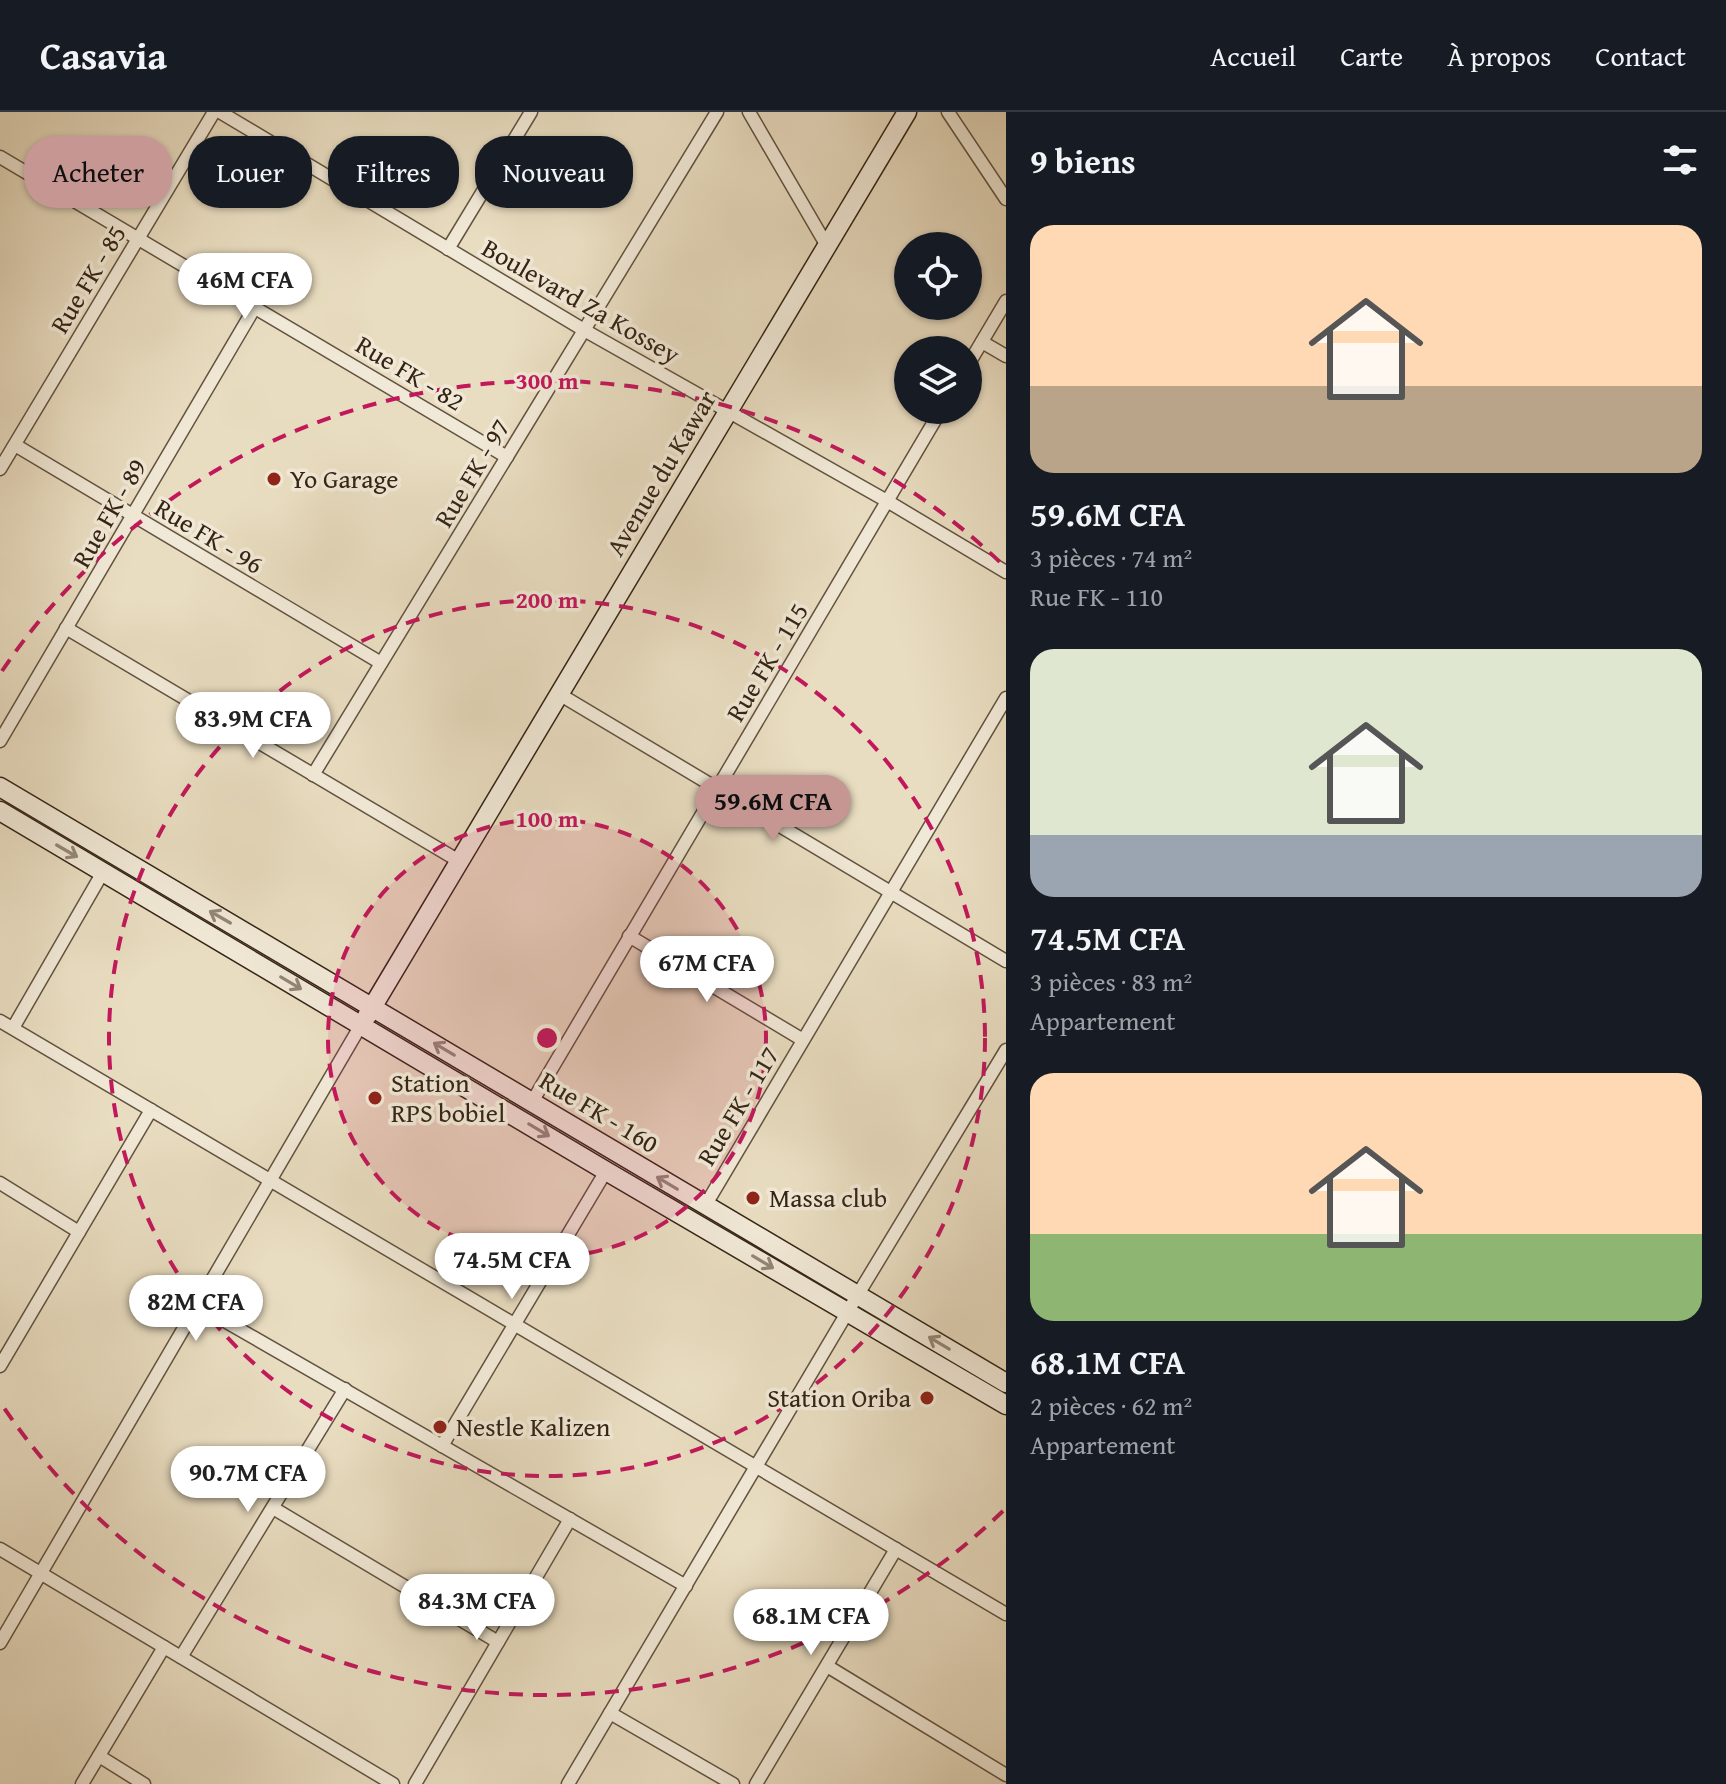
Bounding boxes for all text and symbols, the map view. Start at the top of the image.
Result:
text: Casavia [40,27,167,83]
text: Accueil [1210,35,1296,76]
text: Carte [1340,35,1403,76]
text: À propos [1447,35,1551,76]
text: Contact [1595,35,1686,76]
chip: Acheter [24,136,172,208]
chip: Louer [188,136,312,208]
chip: Filtres [328,136,459,208]
chip: Nouveau [475,136,633,208]
text: 9 biens [1030,136,1136,185]
icon: filters [1658,138,1702,182]
street label: Rue FK - 85 [40,217,135,340]
street label: Boulevard Za Kossey [475,228,687,373]
map controls [894,232,982,424]
button: locate [894,232,982,320]
pin: 46M CFA [171,253,319,321]
text: 46M CFA [196,259,294,298]
icon: home [1294,277,1438,421]
street label: Rue FK - 82 [349,325,472,420]
button: layers [894,336,982,424]
text: 300 m [515,363,579,398]
street label: Avenue du Kawar [596,382,726,563]
street label: Rue FK - 97 [424,411,519,534]
street label: Rue FK - 89 [62,451,156,575]
place label: Yo Garage [290,459,399,498]
marker: Yo Garage [265,470,283,488]
street label: Rue FK - 96 [148,488,271,583]
text: 59.6M CFA [1030,489,1185,538]
text: 3 pièces · 74 m² [1030,538,1192,577]
text: Rue FK - 110 [1030,577,1163,616]
text: 200 m [515,582,579,617]
street label: Rue FK - 115 [716,595,818,729]
pin: 83.9M CFA [161,692,345,760]
text: 83.9M CFA [194,698,312,737]
icon: home [1294,701,1438,845]
pin: 59.6M CFA [681,775,865,843]
text: 59.6M CFA [714,781,832,820]
text: 100 m [515,801,579,836]
one-way arrow [55,843,78,859]
one-way arrow [209,909,232,925]
text: 74.5M CFA [1030,913,1185,962]
pin: 67M CFA [633,936,781,1004]
text: 67M CFA [658,942,756,981]
text: 3 pièces · 83 m² [1030,962,1192,1001]
one-way arrow [279,975,302,991]
text: Appartement [1030,1001,1175,1040]
centre of rings [533,1024,561,1052]
street label: Rue FK - 117 [687,1039,789,1173]
one-way arrow [433,1041,456,1057]
street label: Rue FK - 160 [532,1061,666,1163]
place label: Station RPS bobiel [391,1063,505,1132]
marker: Station RPS bobiel [366,1089,384,1107]
one-way arrow [527,1123,550,1139]
icon: home [1294,1125,1438,1269]
one-way arrow [656,1174,679,1190]
place label: Massa club [769,1178,887,1217]
marker: Massa club [744,1189,762,1207]
pin: 74.5M CFA [420,1233,604,1301]
text: 74.5M CFA [453,1239,571,1278]
one-way arrow [751,1255,774,1271]
pin: 82M CFA [122,1275,270,1343]
text: 82M CFA [147,1281,245,1320]
one-way arrow [928,1335,951,1351]
text: 68.1M CFA [1030,1337,1185,1386]
place label: Station Oriba [767,1378,912,1417]
text: 2 pièces · 62 m² [1030,1386,1192,1425]
marker: Station Oriba [918,1389,936,1407]
place label: Nestle Kalizen [456,1407,611,1446]
marker: Nestle Kalizen [431,1418,449,1436]
text: Appartement [1030,1425,1175,1464]
pin: 90.7M CFA [156,1446,340,1514]
text: 90.7M CFA [189,1452,307,1491]
pin: 84.3M CFA [385,1574,569,1642]
text: 84.3M CFA [418,1580,536,1619]
pin: 68.1M CFA [719,1589,903,1657]
text: 68.1M CFA [752,1595,870,1634]

